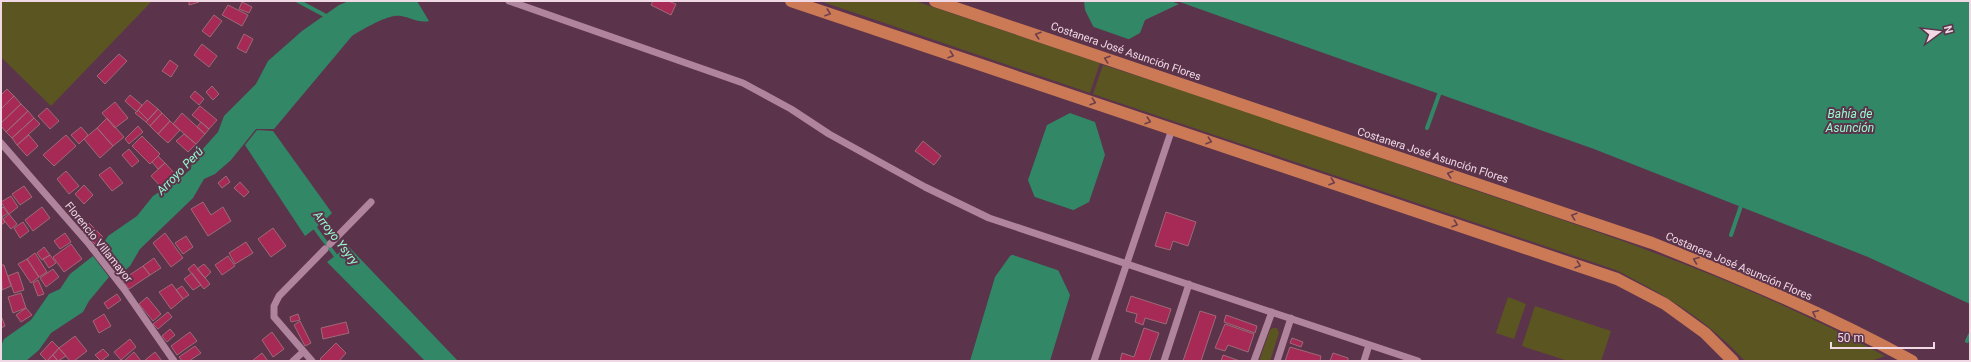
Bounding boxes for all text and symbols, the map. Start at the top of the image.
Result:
one-way arrow [824,9,831,17]
north arrow [1919,12,1959,52]
street label: Costanera José Asunción Flores [1049,20,1203,83]
text: N [1941,24,1956,35]
one-way arrow [1035,31,1042,40]
one-way arrow [947,50,954,59]
one-way arrow [1103,55,1110,63]
one-way arrow [1089,98,1096,106]
water label: Bahía de Asunción [1825,107,1874,135]
one-way arrow [1145,116,1152,125]
street label: Costanera José Asunción Flores [1356,125,1510,186]
one-way arrow [1205,136,1212,145]
water label: Arroyo Perú [153,144,207,198]
one-way arrow [1447,170,1454,179]
one-way arrow [1328,178,1335,186]
street label: Florencio Villamayor [62,199,135,285]
water label: Arroyo Ysyry [310,207,362,268]
one-way arrow [1570,212,1577,220]
one-way arrow [1451,219,1458,228]
street label: Costanera José Asunción Flores [1664,230,1814,303]
one-way arrow [1692,257,1700,265]
one-way arrow [1575,261,1582,269]
one-way arrow [1811,310,1819,318]
scale bar [1831,324,1934,350]
text: 50 m [1837,331,1864,345]

